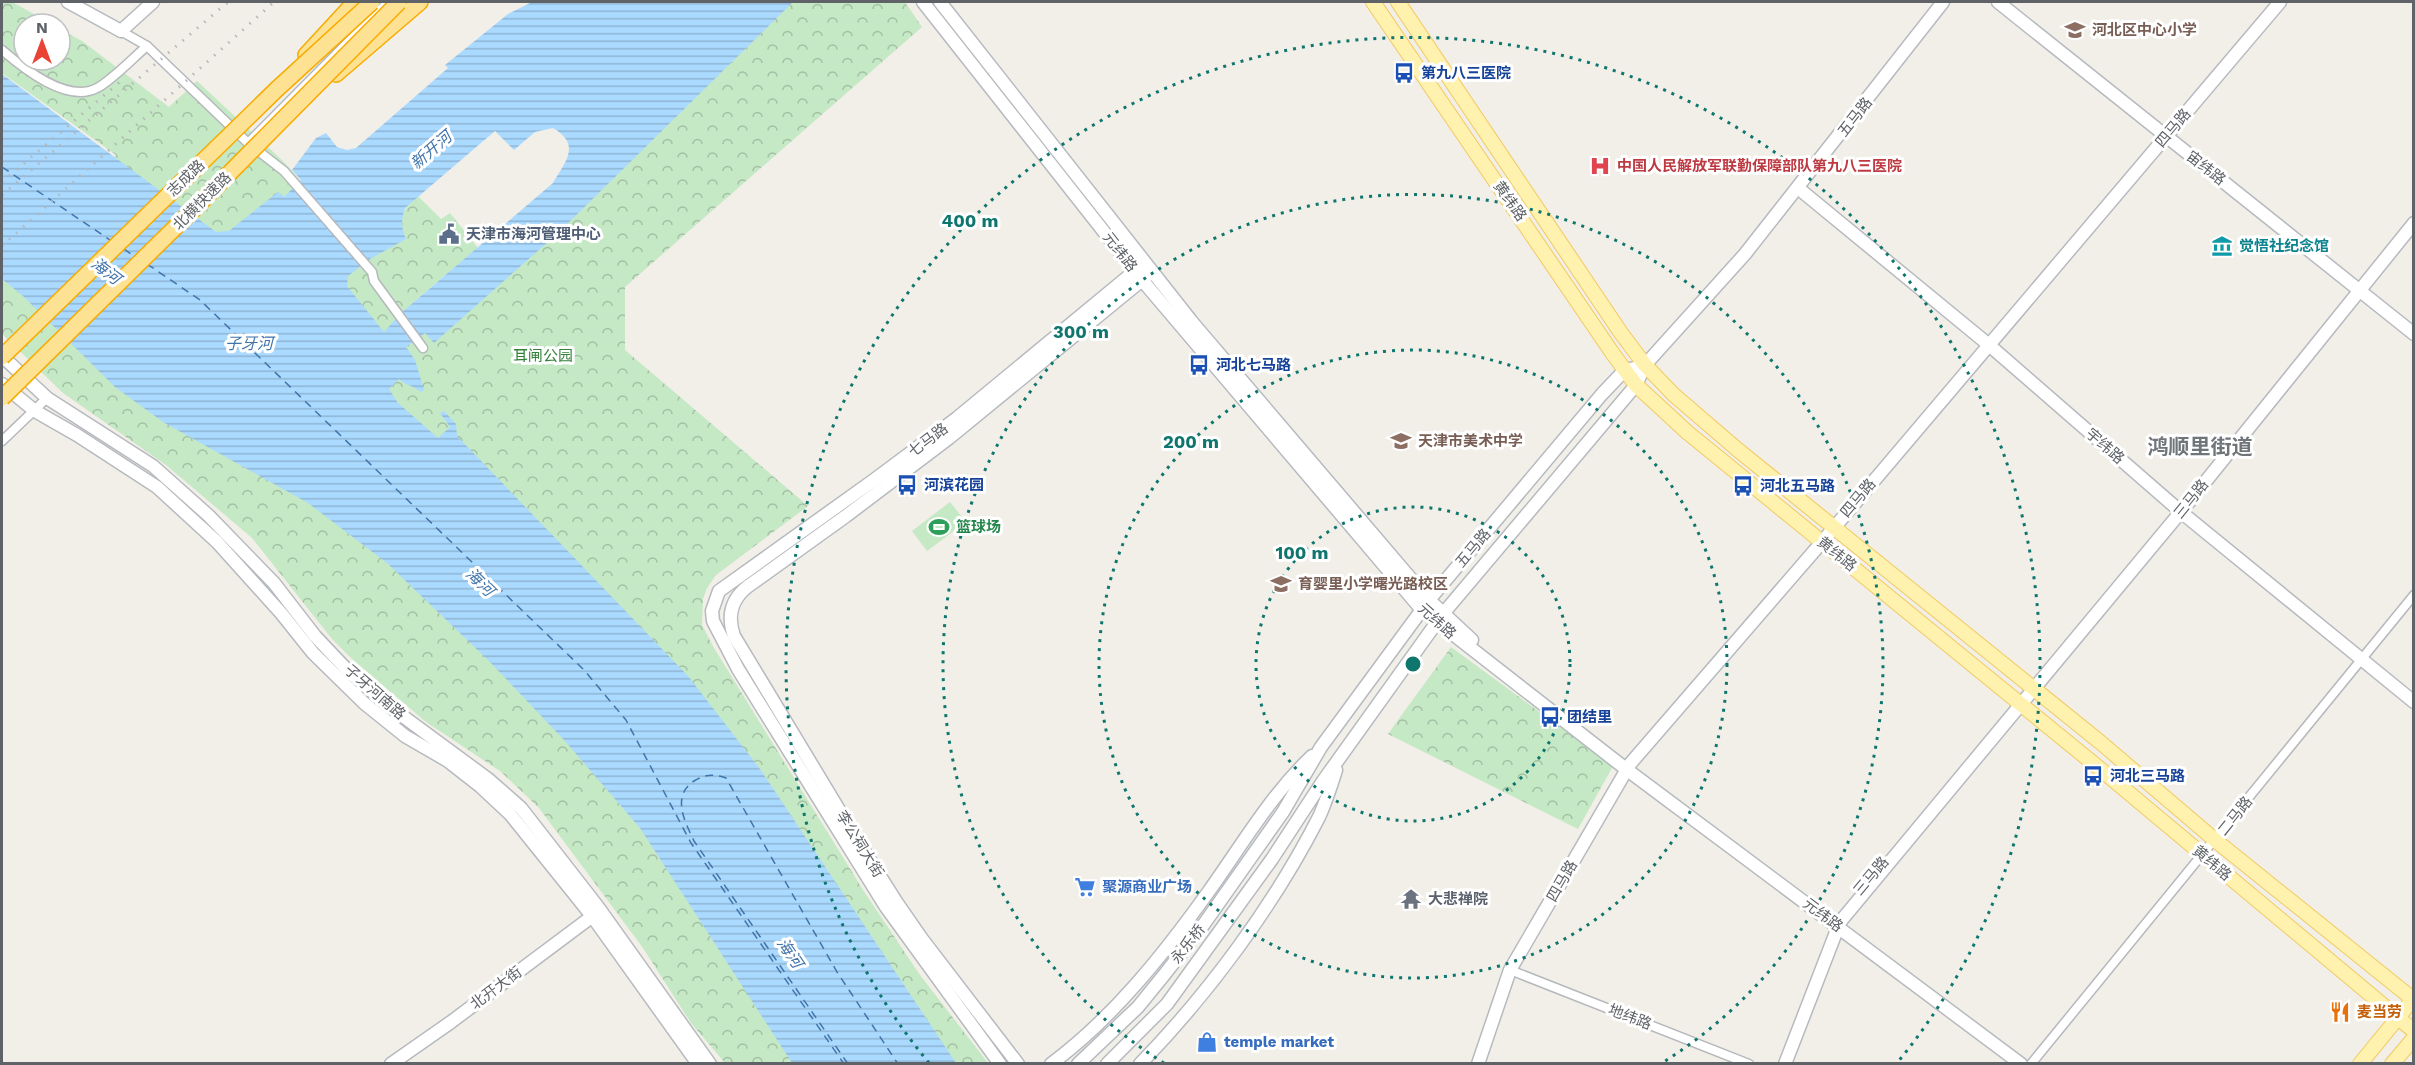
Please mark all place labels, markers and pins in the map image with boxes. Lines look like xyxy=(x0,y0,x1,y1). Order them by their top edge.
school or university icon: 河北区中心小学 xyxy=(2063,18,2087,42)
place label: 河北区中心小学 xyxy=(2092,21,2197,39)
bus stop icon: 第九八三医院 xyxy=(1392,61,1416,85)
place label: 第九八三医院 xyxy=(1421,64,1511,82)
hospital icon: 中国人民解放军联勤保障部队第九八三医院 xyxy=(1588,154,1612,178)
place label: 中国人民解放军联勤保障部队第九八三医院 xyxy=(1617,157,1902,175)
public building icon: 天津市海河管理中心 xyxy=(437,222,461,246)
place label: 天津市海河管理中心 xyxy=(466,225,601,243)
museum icon: 觉悟社纪念馆 xyxy=(2210,234,2234,258)
place label: 觉悟社纪念馆 xyxy=(2239,237,2329,255)
bus stop icon: 河北七马路 xyxy=(1187,353,1211,377)
place label: 河北七马路 xyxy=(1216,356,1291,374)
school or university icon: 天津市美术中学 xyxy=(1389,429,1413,453)
place label: 天津市美术中学 xyxy=(1418,432,1523,450)
bus stop icon: 河滨花园 xyxy=(895,473,919,497)
bus stop icon: 河北五马路 xyxy=(1731,474,1755,498)
place label: 河滨花园 xyxy=(924,476,984,494)
place label: 河北五马路 xyxy=(1760,477,1835,495)
sports icon: 篮球场 xyxy=(927,515,951,539)
place label: 篮球场 xyxy=(956,518,1001,536)
school or university icon: 育婴里小学曙光路校区 xyxy=(1269,572,1293,596)
place label: 育婴里小学曙光路校区 xyxy=(1298,575,1448,593)
centre of rings xyxy=(1403,654,1423,674)
bus stop icon: 团结里 xyxy=(1538,705,1562,729)
place label: 团结里 xyxy=(1567,708,1612,726)
bus stop icon: 河北三马路 xyxy=(2081,764,2105,788)
place label: 河北三马路 xyxy=(2110,767,2185,785)
supermarket icon: 聚源商业广场 xyxy=(1073,875,1097,899)
place label: 聚源商业广场 xyxy=(1102,878,1192,896)
temple icon: 大悲禅院 xyxy=(1399,887,1423,911)
place label: 大悲禅院 xyxy=(1428,890,1488,908)
restaurant icon: 麦当劳 xyxy=(2328,1000,2352,1024)
place label: 麦当劳 xyxy=(2357,1003,2402,1021)
shop icon: temple market xyxy=(1195,1030,1219,1054)
place label: temple market xyxy=(1224,1033,1334,1051)

